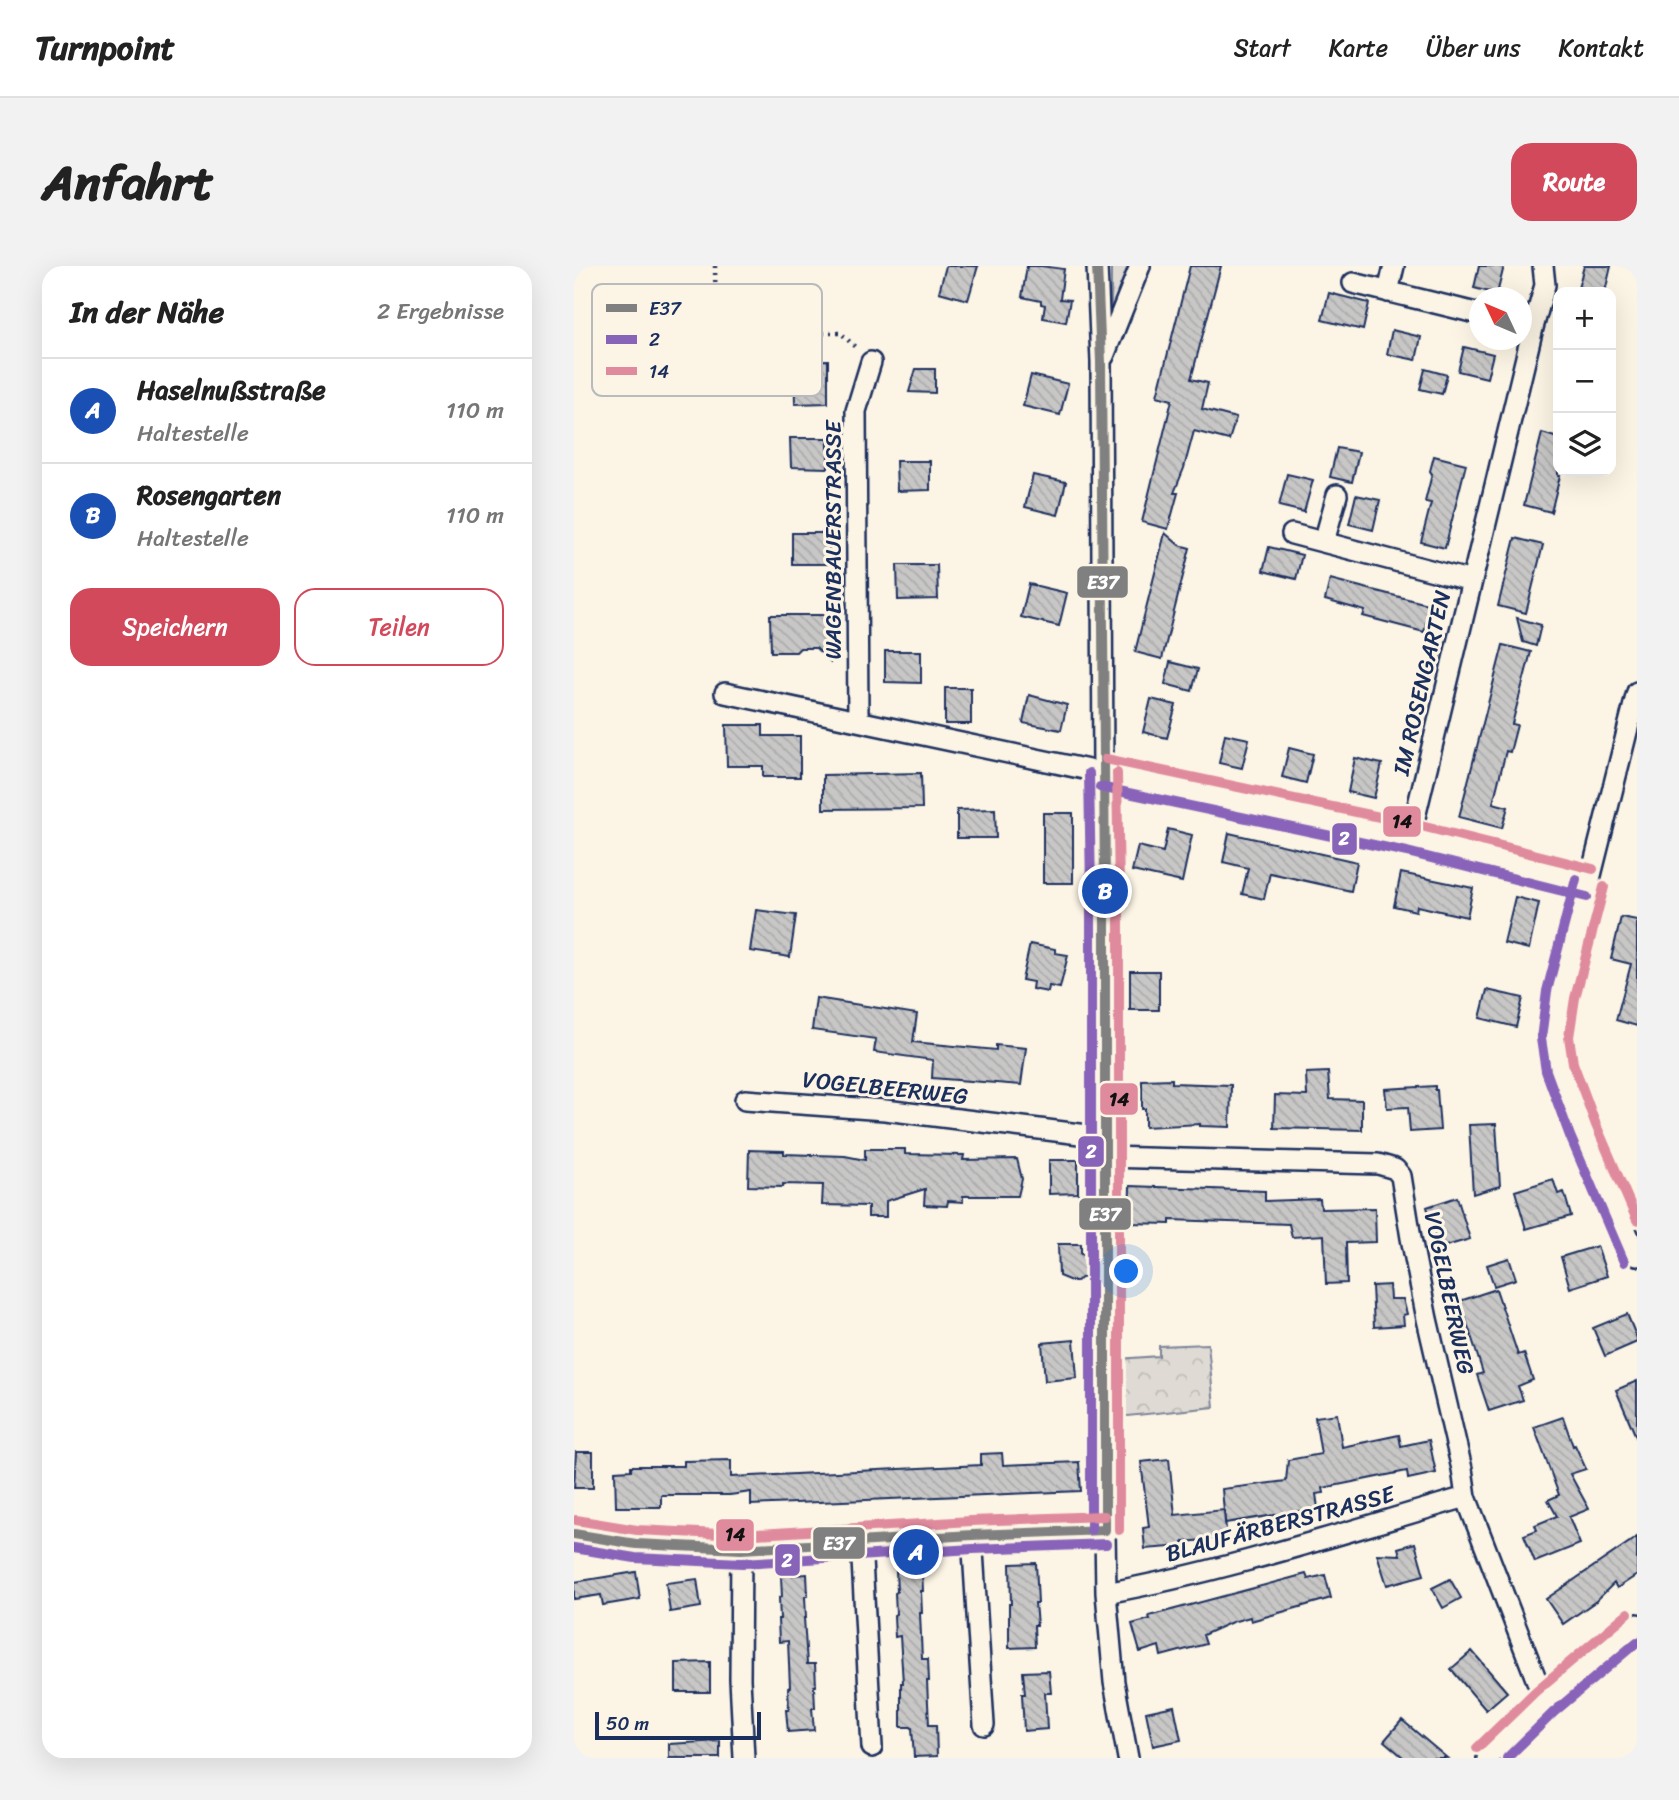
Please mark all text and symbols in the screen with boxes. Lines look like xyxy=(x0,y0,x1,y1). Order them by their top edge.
text: Turnpoint xyxy=(35,19,175,77)
text: Start xyxy=(1234,27,1291,69)
text: Karte xyxy=(1329,27,1388,69)
text: Über uns xyxy=(1426,27,1521,69)
text: Kontakt xyxy=(1559,27,1644,69)
text: Anfahrt xyxy=(42,139,214,226)
button: Route xyxy=(1511,143,1637,221)
legend xyxy=(592,284,822,396)
text: In der Nähe xyxy=(70,285,224,339)
north arrow xyxy=(1469,287,1532,350)
map controls xyxy=(1553,287,1616,476)
button: + xyxy=(1553,287,1616,350)
text: 2 Ergebnisse xyxy=(377,291,504,332)
text: E37 xyxy=(649,292,682,325)
text: 2 xyxy=(649,323,660,356)
button: − xyxy=(1553,350,1616,413)
text: 14 xyxy=(649,355,669,388)
text: Haselnußstraße xyxy=(137,367,326,413)
text: A xyxy=(85,390,101,431)
text: 110 m xyxy=(446,390,504,431)
text: Haltestelle xyxy=(137,413,249,454)
button: layers xyxy=(1553,413,1616,476)
street label: WAGENBAUERSTRASSE xyxy=(813,419,854,660)
text: Rosengarten xyxy=(137,472,281,518)
text: B xyxy=(86,495,100,536)
text: 110 m xyxy=(446,495,504,536)
text: Haltestelle xyxy=(137,518,249,559)
line badge: E37 xyxy=(1076,565,1129,599)
text: E37 xyxy=(1087,566,1121,599)
street label: IM ROSENGARTEN xyxy=(1381,587,1463,780)
button: Speichern xyxy=(70,588,280,666)
button: Teilen xyxy=(294,588,504,666)
line badge: 14 xyxy=(1382,805,1422,838)
text: 14 xyxy=(1392,805,1412,838)
line badge: 2 xyxy=(1331,822,1358,856)
text: 2 xyxy=(1338,822,1350,855)
pin: B xyxy=(1082,865,1128,917)
street label: VOGELBEERWEG xyxy=(800,1059,970,1117)
line badge: 14 xyxy=(1099,1082,1139,1116)
text: 14 xyxy=(1109,1083,1129,1116)
line badge: 2 xyxy=(1077,1135,1105,1168)
text: 2 xyxy=(1085,1135,1097,1168)
line badge: E37 xyxy=(1078,1197,1132,1231)
text: E37 xyxy=(1089,1198,1123,1231)
street label: VOGELBEERWEG xyxy=(1412,1208,1486,1379)
your location xyxy=(1109,1254,1143,1288)
street label: BLAUFÄRBERSTRASSE xyxy=(1161,1473,1400,1574)
line badge: 14 xyxy=(715,1518,755,1552)
text: 14 xyxy=(725,1518,745,1551)
line badge: E37 xyxy=(812,1526,866,1560)
pin: A xyxy=(893,1526,939,1578)
text: E37 xyxy=(823,1527,857,1560)
line badge: 2 xyxy=(774,1543,801,1577)
text: 2 xyxy=(781,1544,793,1577)
text: 50 m xyxy=(606,1707,649,1740)
scale bar xyxy=(595,1709,761,1741)

